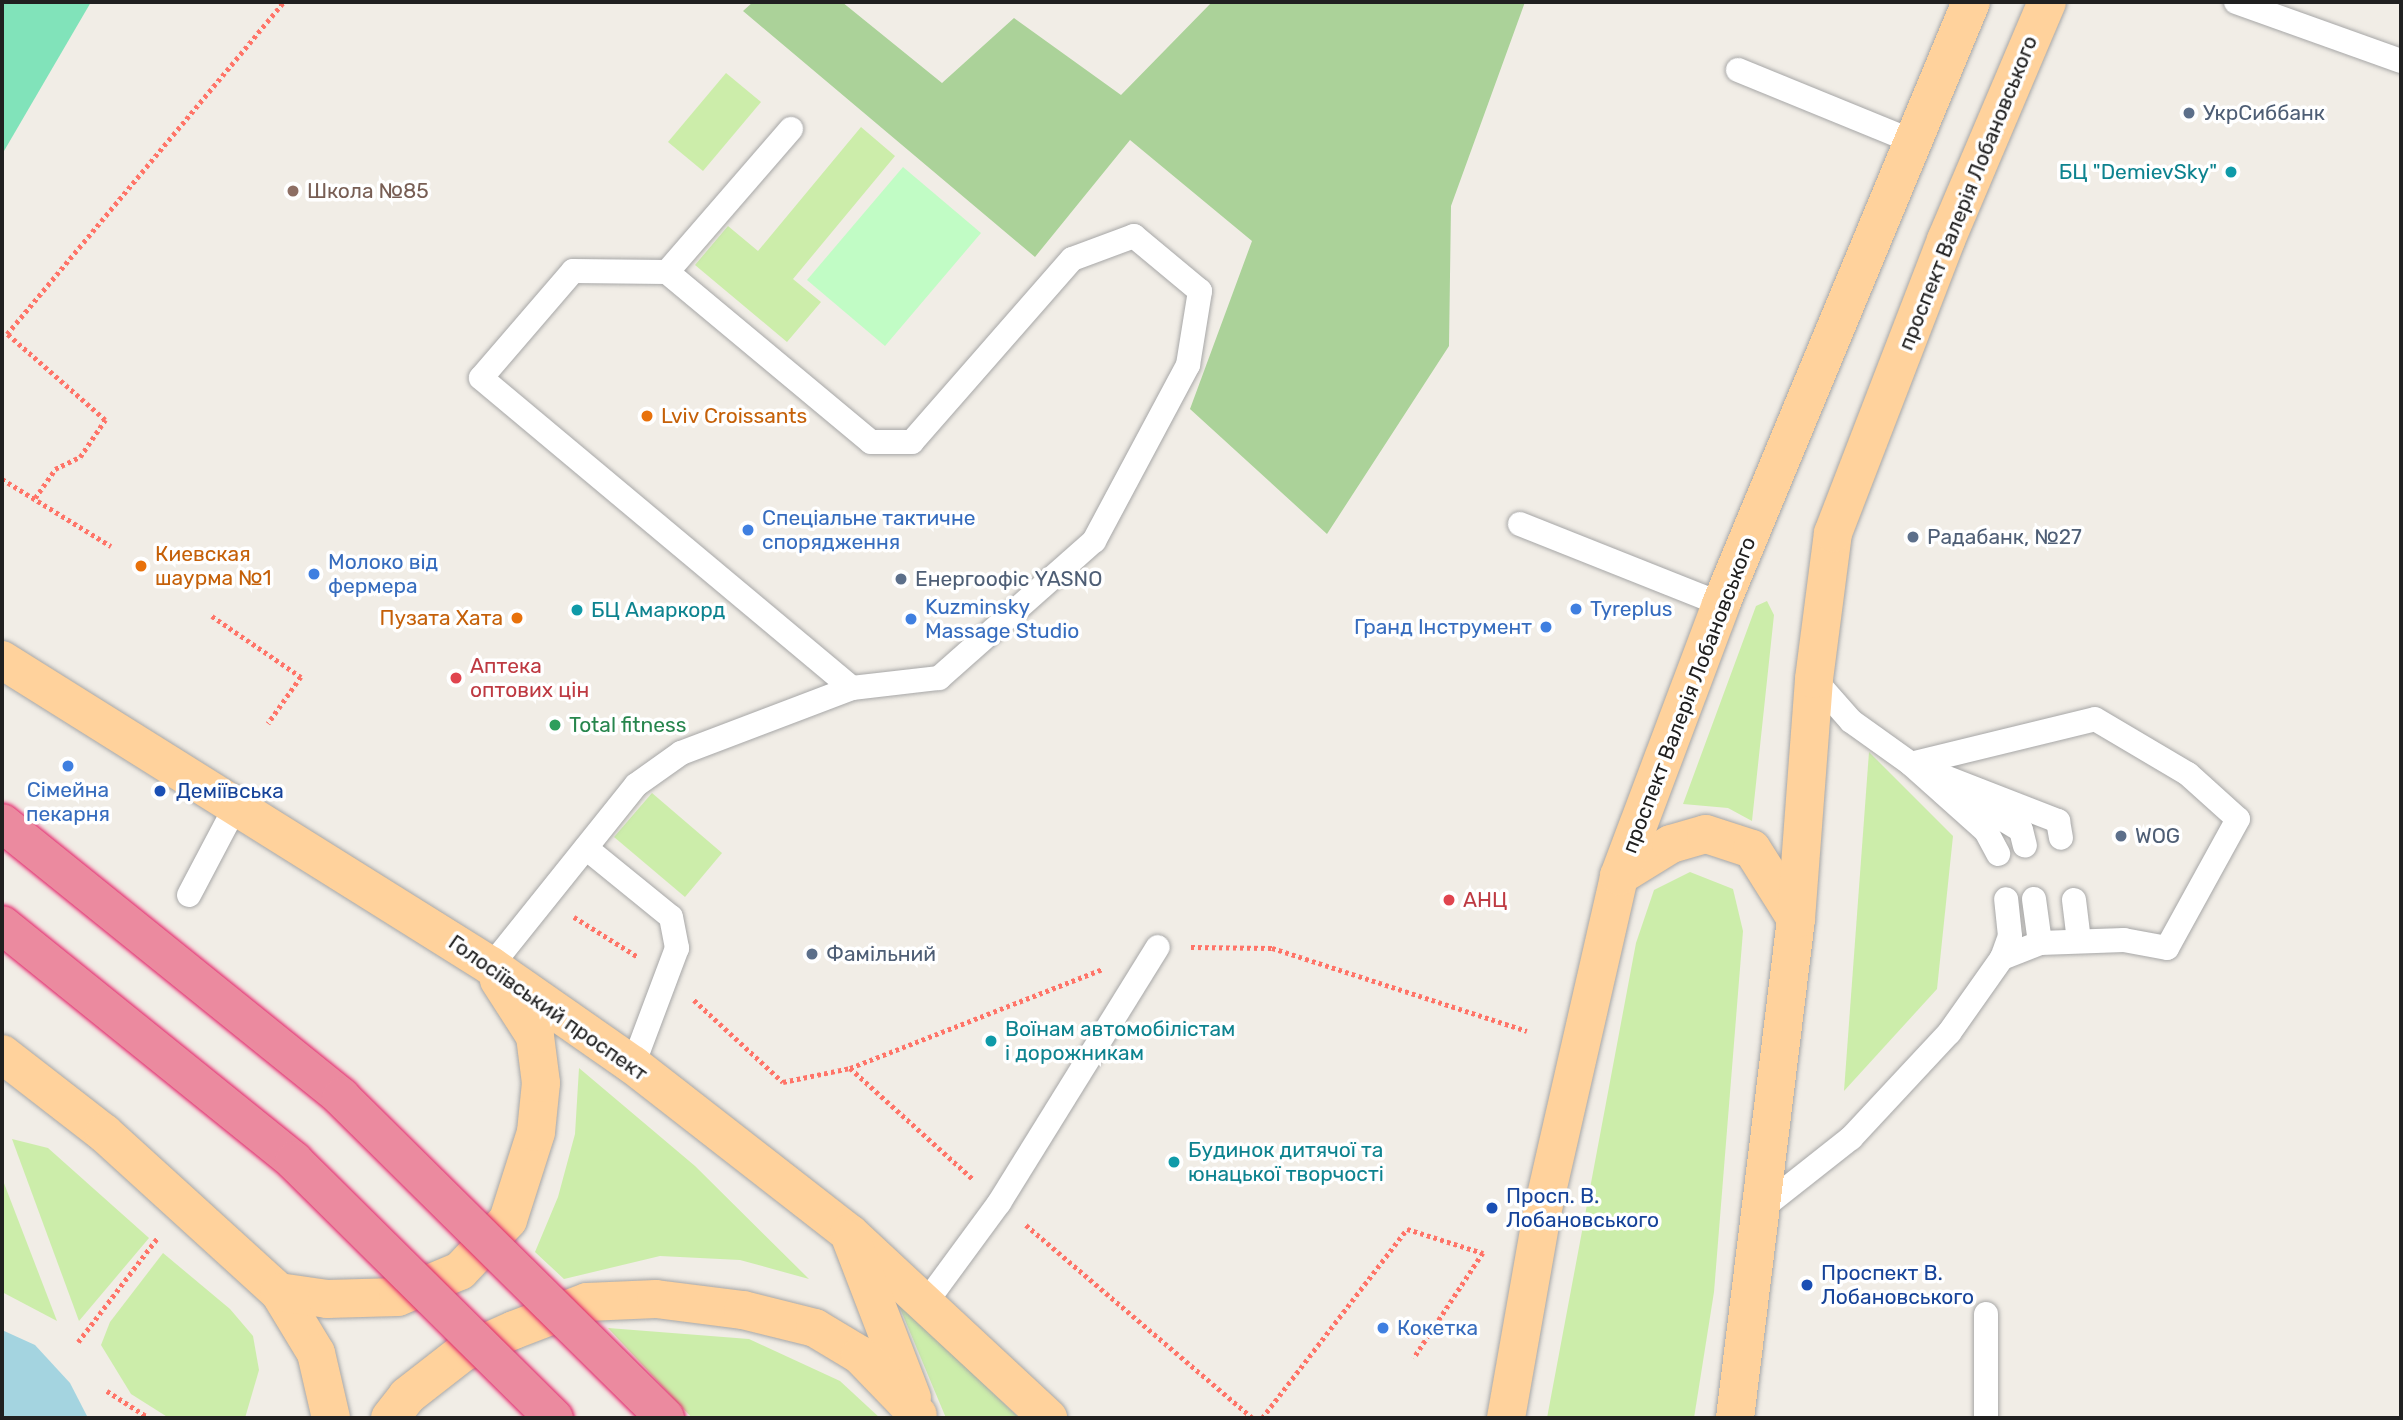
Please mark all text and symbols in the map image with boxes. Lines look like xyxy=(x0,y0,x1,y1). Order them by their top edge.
street label: проспект Валерія Лобановського xyxy=(1893,32,2043,354)
place label: УкрСиббанк xyxy=(2203,100,2325,126)
marker: УкрСиббанк xyxy=(2181,105,2197,121)
place label: БЦ "DemievSky" xyxy=(2059,159,2217,185)
marker: БЦ "DemievSky" xyxy=(2223,164,2239,180)
place label: Школа №85 xyxy=(307,178,429,204)
marker: Школа №85 xyxy=(285,183,301,199)
place label: Lviv Croissants xyxy=(661,403,808,429)
marker: Lviv Croissants xyxy=(639,408,655,424)
place label: Спеціальне тактичне спорядження xyxy=(762,505,975,555)
marker: Спеціальне тактичне спорядження xyxy=(740,522,756,538)
place label: Радабанк, №27 xyxy=(1927,524,2082,550)
marker: Радабанк, №27 xyxy=(1905,529,1921,545)
street label: проспект Валерія Лобановського xyxy=(1617,533,1761,857)
place label: Киевская шаурма №1 xyxy=(155,541,271,591)
place label: Молоко від фермера xyxy=(328,549,438,599)
marker: Киевская шаурма №1 xyxy=(133,558,149,574)
marker: Молоко від фермера xyxy=(306,566,322,582)
place label: Енергоофіс YASNO xyxy=(915,566,1102,592)
marker: Енергоофіс YASNO xyxy=(893,571,909,587)
place label: Kuzminsky Massage Studio xyxy=(925,594,1079,644)
place label: Tyreplus xyxy=(1590,596,1673,622)
place label: БЦ Амаркорд xyxy=(591,597,725,623)
marker: Tyreplus xyxy=(1568,601,1584,617)
marker: БЦ Амаркорд xyxy=(569,602,585,618)
place label: Пузата Хата xyxy=(379,605,503,631)
marker: Пузата Хата xyxy=(509,610,525,626)
marker: Kuzminsky Massage Studio xyxy=(903,611,919,627)
place label: Гранд Інструмент xyxy=(1354,614,1532,640)
marker: Гранд Інструмент xyxy=(1538,619,1554,635)
place label: Аптека оптових цін xyxy=(470,653,589,703)
marker: Аптека оптових цін xyxy=(448,670,464,686)
place label: Total fitness xyxy=(569,712,687,738)
marker: Total fitness xyxy=(547,717,563,733)
marker: Сімейна пекарня xyxy=(60,758,76,774)
place label: Сімейна пекарня xyxy=(26,777,110,827)
place label: Деміївська xyxy=(176,778,284,804)
marker: Деміївська xyxy=(150,781,170,801)
place label: WOG xyxy=(2135,823,2180,849)
marker: WOG xyxy=(2113,828,2129,844)
place label: АНЦ xyxy=(1463,887,1507,913)
marker: АНЦ xyxy=(1441,892,1457,908)
street label: Голосіївський проспект xyxy=(444,930,652,1086)
place label: Фамільний xyxy=(826,941,936,967)
marker: Фамільний xyxy=(804,946,820,962)
place label: Воїнам автомобілістам і дорожникам xyxy=(1005,1016,1235,1066)
marker: Воїнам автомобілістам і дорожникам xyxy=(983,1033,999,1049)
place label: Будинок дитячої та юнацької творчості xyxy=(1188,1137,1384,1187)
marker: Будинок дитячої та юнацької творчості xyxy=(1166,1154,1182,1170)
place label: Просп. В. Лобановського xyxy=(1506,1183,1659,1233)
marker: Просп. В. Лобановського xyxy=(1484,1200,1500,1216)
place label: Проспект В. Лобановського xyxy=(1821,1260,1974,1310)
marker: Проспект В. Лобановського xyxy=(1799,1277,1815,1293)
place label: Кокетка xyxy=(1397,1315,1478,1341)
marker: Кокетка xyxy=(1375,1320,1391,1336)

